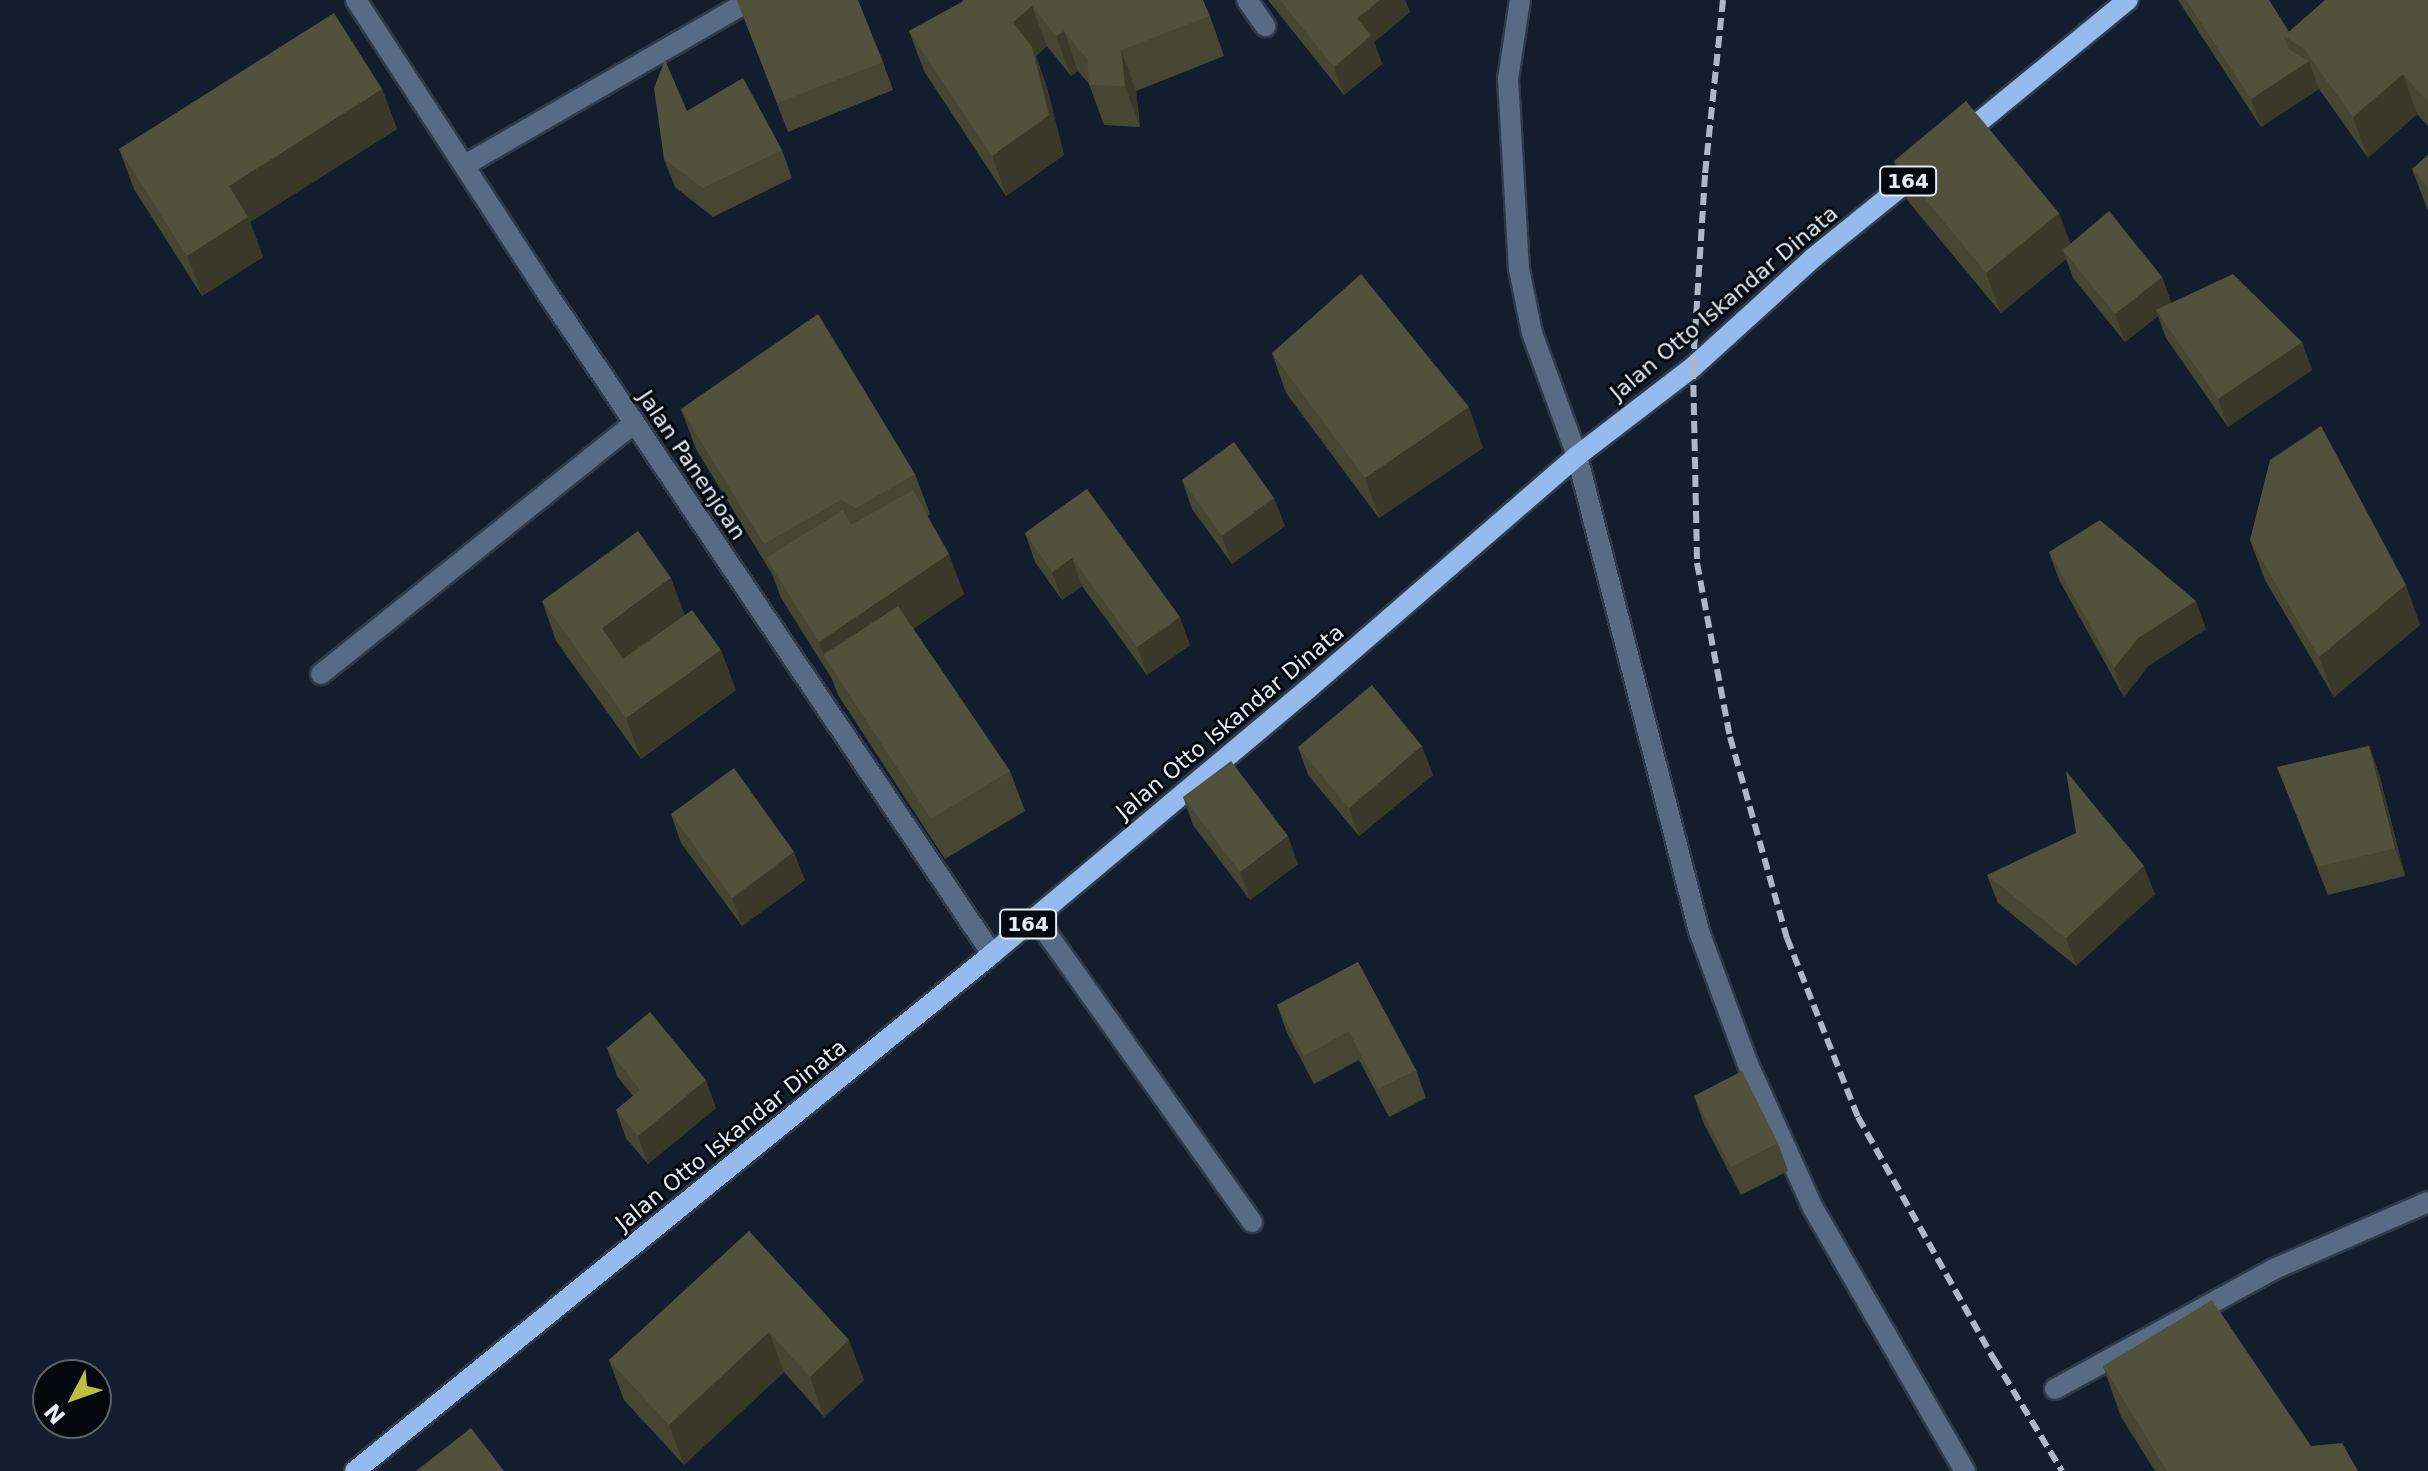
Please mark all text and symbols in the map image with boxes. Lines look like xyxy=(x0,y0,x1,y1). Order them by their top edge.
road number: 164 xyxy=(1878,165,1938,197)
street label: Jalan Otto Iskandar Dinata xyxy=(1605,200,1843,406)
street label: Jalan Panenjoan xyxy=(632,385,752,545)
street label: Jalan Otto Iskandar Dinata xyxy=(1111,619,1349,825)
road number: 164 xyxy=(998,908,1058,940)
street label: Jalan Otto Iskandar Dinata xyxy=(610,1034,852,1236)
north arrow xyxy=(32,1359,112,1439)
text: N xyxy=(40,1399,71,1429)

